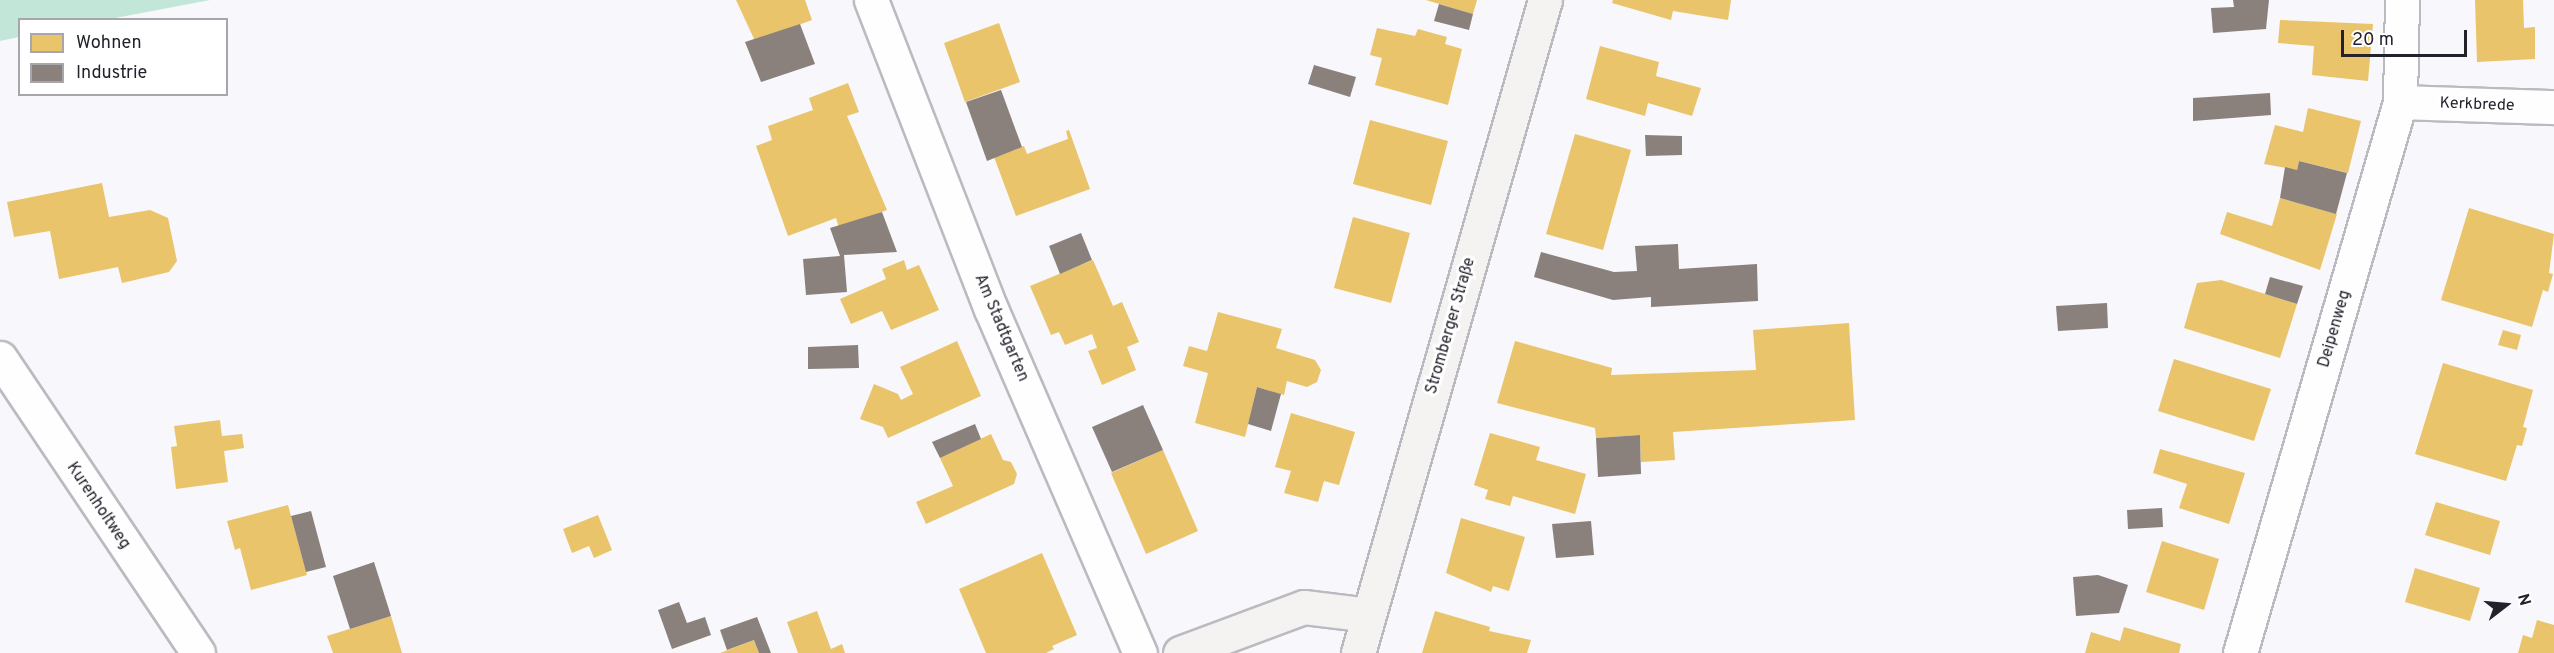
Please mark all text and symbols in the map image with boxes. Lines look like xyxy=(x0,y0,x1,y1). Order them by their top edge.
legend xyxy=(18,18,228,96)
scale bar xyxy=(2344,18,2470,56)
text: 20 m xyxy=(2352,29,2394,52)
text: Wohnen xyxy=(76,32,142,55)
text: Industrie xyxy=(76,62,147,85)
street label: Kerkbrede xyxy=(2439,94,2515,116)
street label: Stromberger Straße xyxy=(1422,256,1480,396)
street label: Am Stadtgarten xyxy=(970,271,1032,385)
street label: Deipenweg xyxy=(2315,288,2355,370)
street label: Kurenholtweg xyxy=(62,459,134,553)
north arrow xyxy=(2476,575,2536,635)
text: N xyxy=(2512,592,2535,608)

